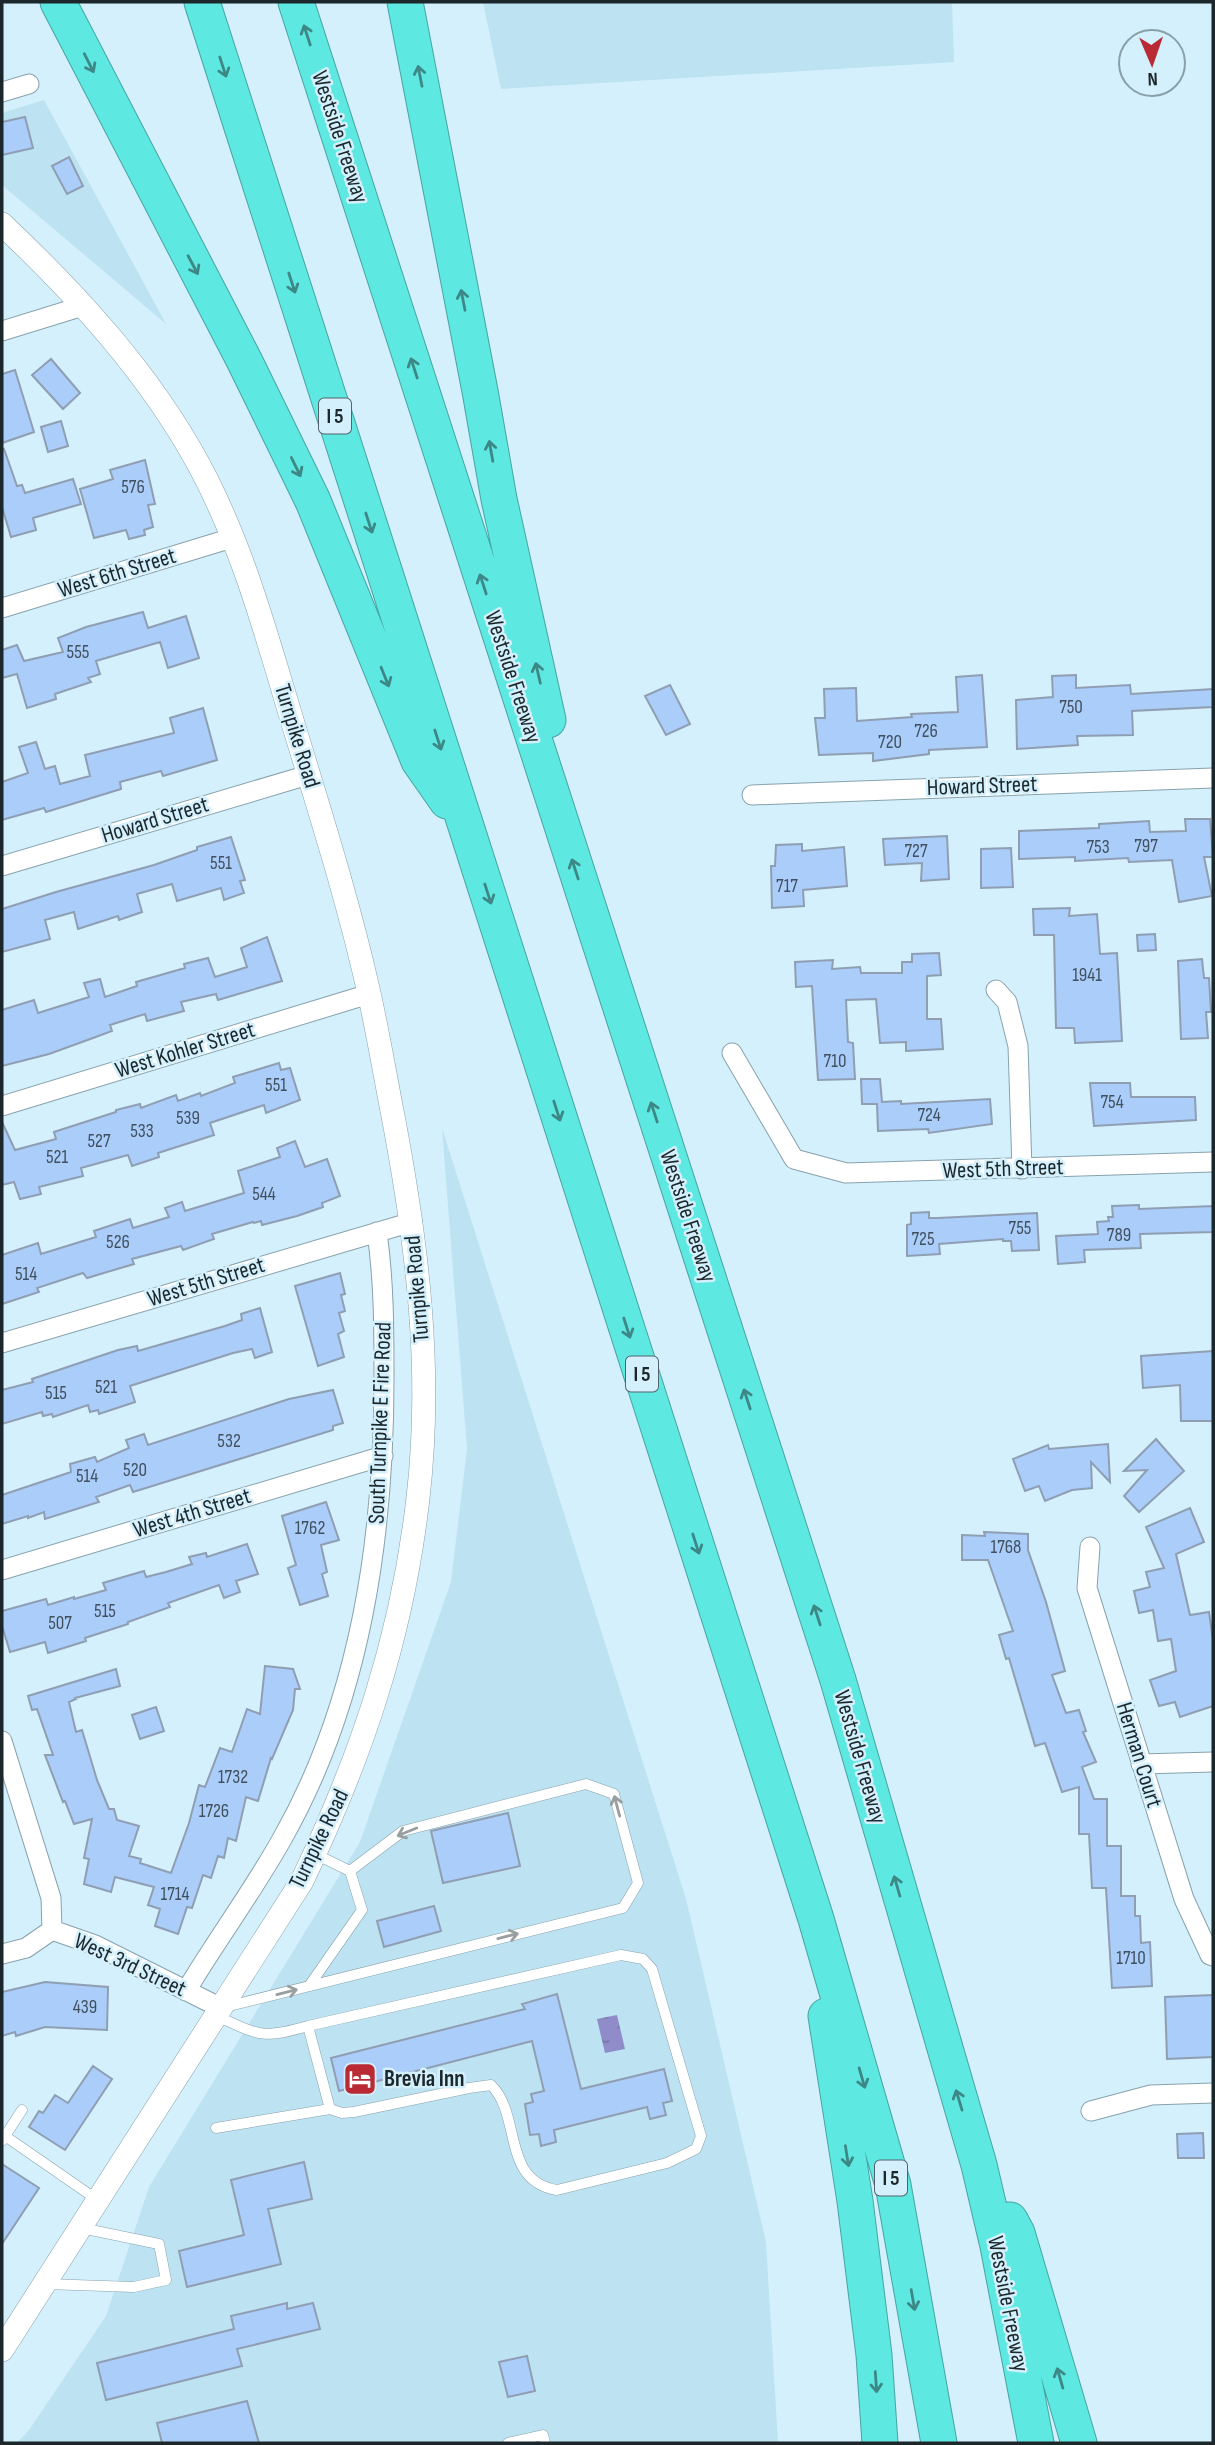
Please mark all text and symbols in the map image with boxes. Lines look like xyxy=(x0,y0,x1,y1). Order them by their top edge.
one-way arrow xyxy=(299,24,312,46)
north arrow xyxy=(1117,28,1187,98)
one-way arrow xyxy=(82,52,96,72)
one-way arrow xyxy=(218,55,230,77)
one-way arrow xyxy=(412,65,426,88)
street label: Westside Freeway xyxy=(305,67,375,207)
text: N xyxy=(1147,67,1158,90)
one-way arrow xyxy=(187,254,201,274)
one-way arrow xyxy=(287,272,300,294)
one-way arrow xyxy=(456,289,469,312)
one-way arrow xyxy=(407,357,419,379)
road number: I 5 xyxy=(319,398,351,434)
one-way arrow xyxy=(484,440,497,463)
one-way arrow xyxy=(290,456,304,477)
house number: 576 xyxy=(121,476,145,499)
one-way arrow xyxy=(364,512,376,534)
street label: West 6th Street xyxy=(55,542,179,604)
one-way arrow xyxy=(476,574,489,596)
street label: Westside Freeway xyxy=(478,607,548,747)
house number: 555 xyxy=(67,641,89,664)
one-way arrow xyxy=(531,662,544,685)
one-way arrow xyxy=(380,665,393,687)
street label: Turnpike Road xyxy=(268,681,326,791)
house number: 750 xyxy=(1059,696,1083,719)
house number: 726 xyxy=(914,720,938,743)
one-way arrow xyxy=(433,729,446,751)
house number: 720 xyxy=(878,731,902,754)
street label: Howard Street xyxy=(926,770,1038,802)
street label: Howard Street xyxy=(98,790,212,850)
house number: 797 xyxy=(1134,835,1158,858)
house number: 753 xyxy=(1086,836,1110,859)
house number: 727 xyxy=(904,840,928,863)
house number: 551 xyxy=(210,852,232,875)
one-way arrow xyxy=(568,858,580,880)
house number: 717 xyxy=(776,875,798,898)
one-way arrow xyxy=(483,883,495,905)
house number: 1941 xyxy=(1072,964,1102,987)
street label: West Kohler Street xyxy=(112,1015,258,1085)
house number: 710 xyxy=(824,1050,846,1073)
house number: 551 xyxy=(265,1074,287,1097)
house number: 754 xyxy=(1100,1091,1124,1114)
one-way arrow xyxy=(552,1100,565,1122)
one-way arrow xyxy=(647,1102,660,1124)
house number: 724 xyxy=(917,1104,941,1127)
house number: 539 xyxy=(176,1107,200,1130)
house number: 533 xyxy=(130,1120,154,1143)
house number: 527 xyxy=(87,1130,111,1153)
house number: 521 xyxy=(46,1146,68,1169)
street label: Westside Freeway xyxy=(653,1146,723,1286)
street label: West 5th Street xyxy=(942,1153,1064,1185)
house number: 544 xyxy=(252,1183,276,1206)
house number: 755 xyxy=(1009,1217,1031,1240)
house number: 789 xyxy=(1107,1224,1131,1247)
house number: 725 xyxy=(911,1228,935,1251)
house number: 526 xyxy=(106,1231,130,1254)
street label: Turnpike Road xyxy=(398,1234,436,1344)
street label: West 5th Street xyxy=(144,1251,268,1313)
house number: 514 xyxy=(15,1263,37,1286)
one-way arrow xyxy=(622,1316,634,1338)
street label: South Turnpike E Fire Road xyxy=(362,1321,398,1525)
road number: I 5 xyxy=(626,1356,658,1392)
house number: 521 xyxy=(95,1376,117,1399)
house number: 515 xyxy=(45,1382,67,1405)
one-way arrow xyxy=(740,1388,752,1410)
house number: 532 xyxy=(217,1430,241,1453)
house number: 520 xyxy=(123,1459,147,1482)
house number: 514 xyxy=(76,1465,98,1488)
street label: West 4th Street xyxy=(130,1482,254,1544)
house number: 1762 xyxy=(295,1517,325,1540)
one-way arrow xyxy=(691,1533,704,1555)
house number: 1768 xyxy=(991,1536,1021,1559)
house number: 515 xyxy=(94,1600,116,1623)
one-way arrow xyxy=(810,1604,823,1626)
house number: 507 xyxy=(48,1612,72,1635)
street label: Westside Freeway xyxy=(828,1687,892,1827)
street label: Herman Court xyxy=(1110,1699,1168,1811)
house number: 1732 xyxy=(218,1766,248,1789)
street label: Turnpike Road xyxy=(283,1785,355,1893)
one-way arrow xyxy=(610,1795,623,1817)
house number: 1726 xyxy=(199,1800,229,1823)
one-way arrow xyxy=(397,1826,418,1839)
one-way arrow xyxy=(889,1875,902,1897)
house number: 1714 xyxy=(161,1883,189,1906)
street label: West 3rd Street xyxy=(70,1927,190,2003)
one-way arrow xyxy=(496,1929,519,1943)
house number: 1710 xyxy=(1116,1947,1146,1970)
one-way arrow xyxy=(275,1985,298,1998)
house number: 439 xyxy=(73,1996,97,2019)
hotel icon: Brevia Inn xyxy=(341,2060,379,2098)
place label: Brevia Inn xyxy=(384,2065,464,2093)
one-way arrow xyxy=(856,2067,869,2089)
one-way arrow xyxy=(952,2089,965,2111)
one-way arrow xyxy=(841,2144,854,2167)
road number: I 5 xyxy=(875,2160,907,2196)
street label: Westside Freeway xyxy=(981,2234,1035,2374)
one-way arrow xyxy=(907,2288,921,2311)
one-way arrow xyxy=(1052,2367,1065,2389)
one-way arrow xyxy=(870,2370,883,2393)

